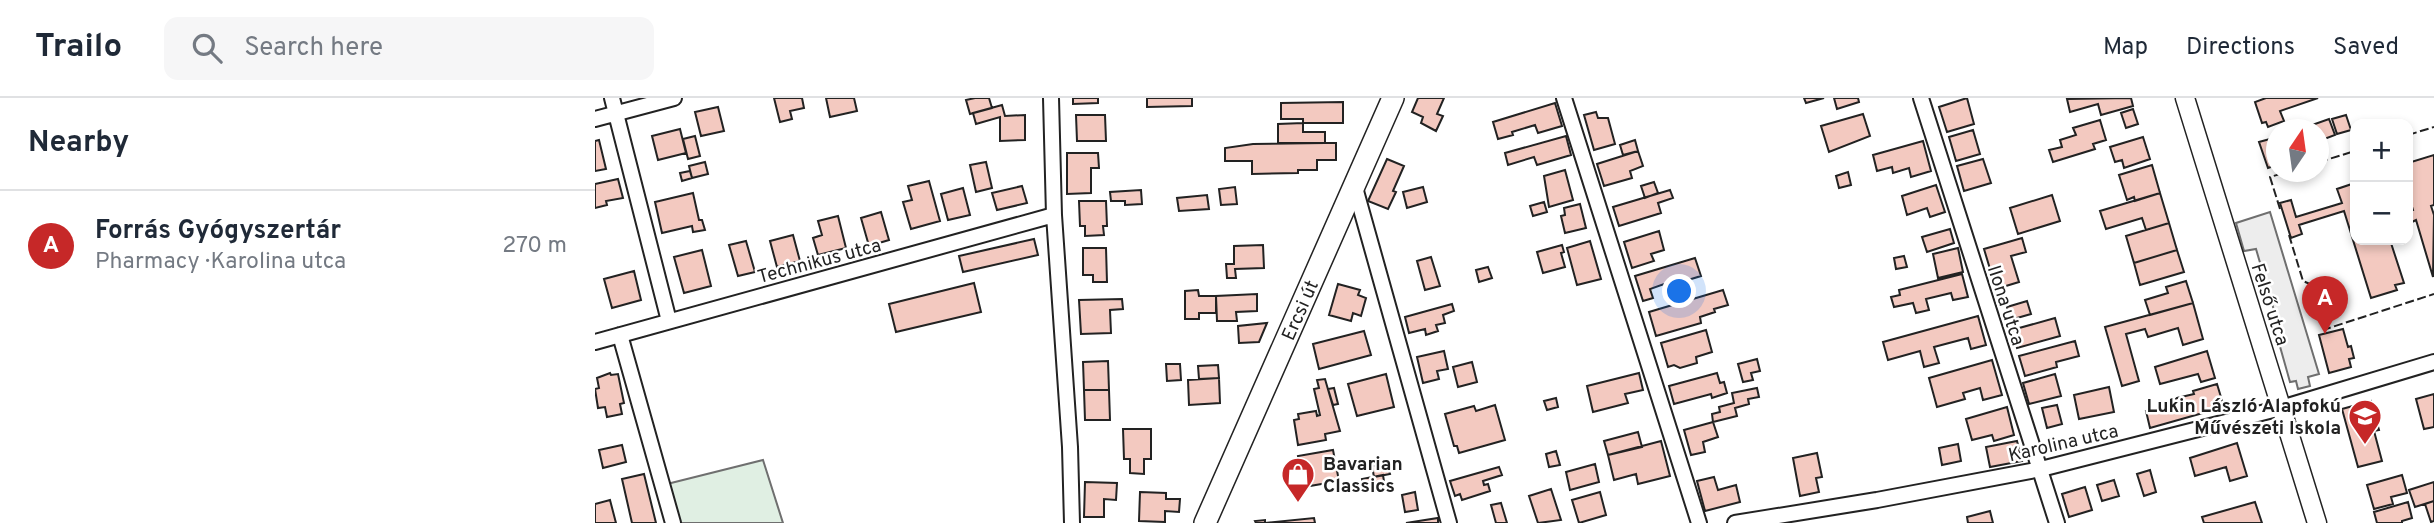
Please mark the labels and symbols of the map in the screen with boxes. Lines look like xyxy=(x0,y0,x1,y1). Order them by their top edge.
north arrow xyxy=(2266,119,2329,182)
street label: Technikus utca xyxy=(755,234,884,290)
street label: Felső utca xyxy=(2245,260,2294,349)
street label: Ilona utca xyxy=(1981,262,2029,349)
your location xyxy=(1662,274,1696,308)
pin: A xyxy=(2302,276,2348,334)
street label: Ercsi út xyxy=(1277,277,1325,345)
place label: Lukin László Alapfokú Művészeti Iskola xyxy=(2146,395,2341,441)
school or university icon: Lukin László Alapfokú Művészeti Iskola xyxy=(2346,397,2384,446)
street label: Karolina utca xyxy=(2006,420,2121,468)
place label: Bavarian Classics xyxy=(1323,453,1403,499)
shop icon: Bavarian Classics xyxy=(1279,455,1317,504)

